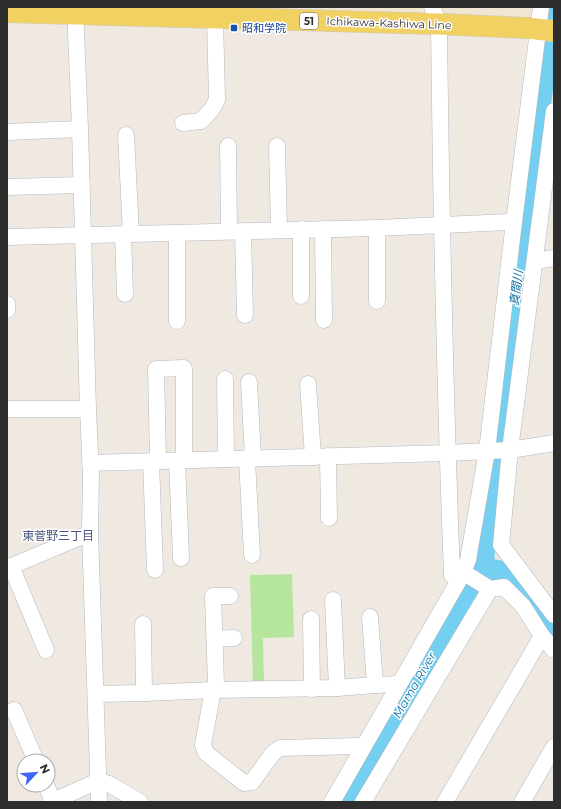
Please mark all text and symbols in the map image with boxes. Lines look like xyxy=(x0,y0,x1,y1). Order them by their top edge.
road number: 51 xyxy=(300,13,318,29)
street label: Ichikawa-Kashiwa Line xyxy=(326,14,452,32)
place label: 昭和学院 xyxy=(242,21,286,35)
marker: 昭和学院 xyxy=(229,23,239,33)
water label: 真間川 xyxy=(506,267,526,307)
district label: 東菅野三丁目 xyxy=(22,528,94,543)
water label: Mama River xyxy=(389,649,439,721)
north arrow xyxy=(16,753,56,793)
text: N xyxy=(37,762,53,776)

